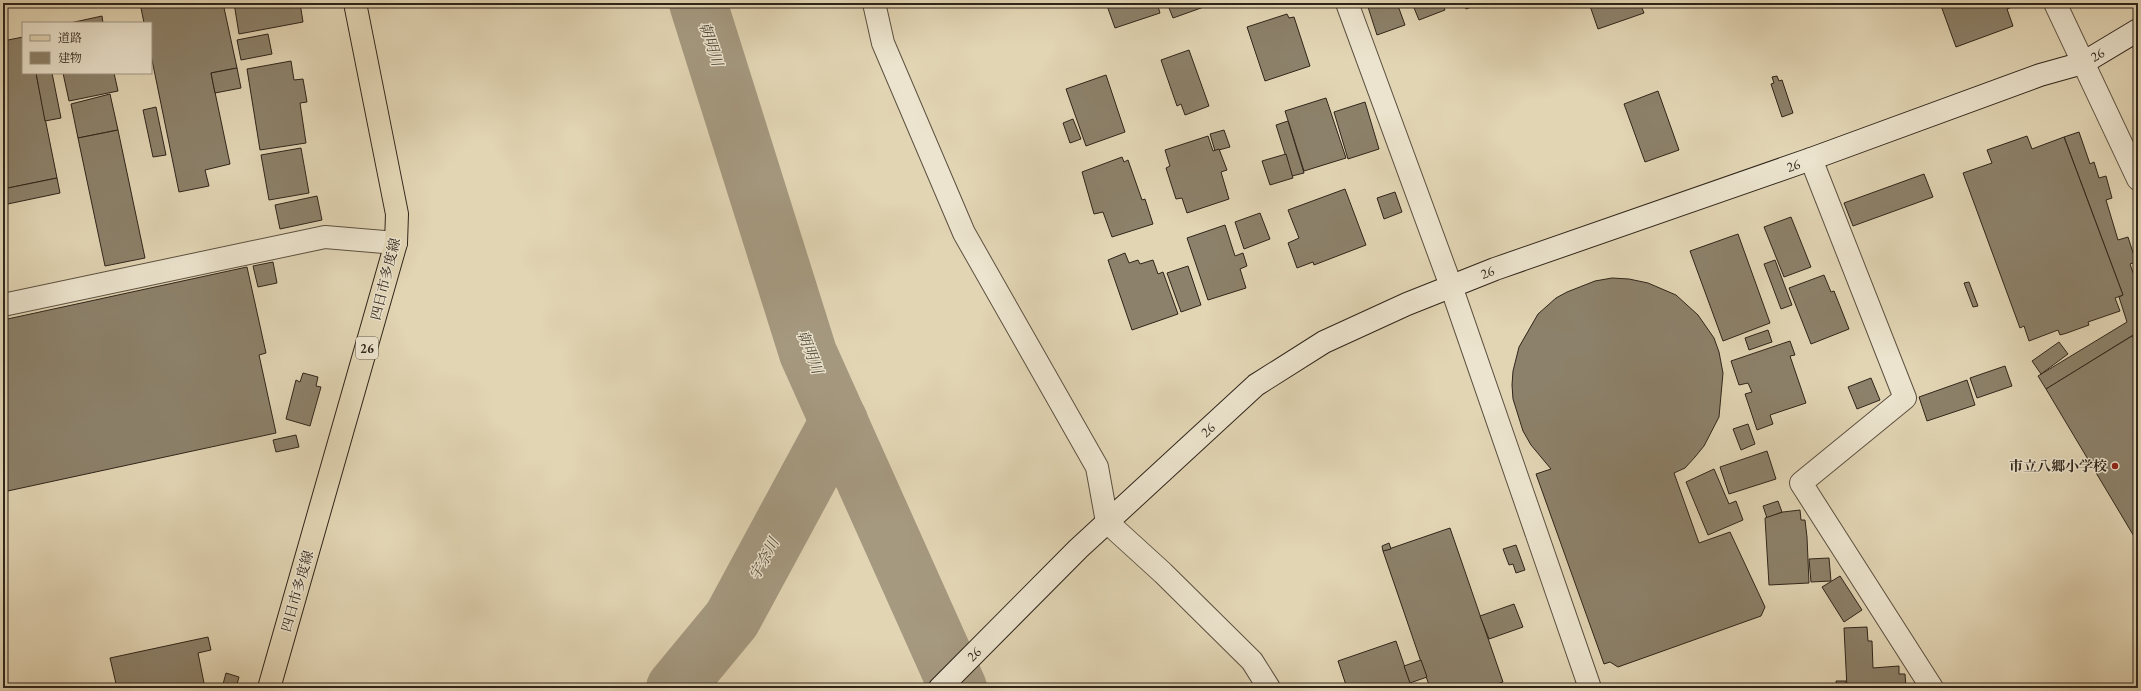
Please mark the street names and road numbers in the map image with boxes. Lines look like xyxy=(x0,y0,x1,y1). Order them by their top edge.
street label: 26 xyxy=(2087,43,2108,66)
street label: 26 xyxy=(1784,154,1803,176)
street label: 四日市多度線 xyxy=(366,236,404,322)
street label: 26 xyxy=(1478,261,1497,283)
road number: 26 xyxy=(356,337,378,359)
street label: 26 xyxy=(1196,418,1219,441)
street label: 四日市多度線 xyxy=(277,548,317,634)
street label: 26 xyxy=(963,643,985,665)

